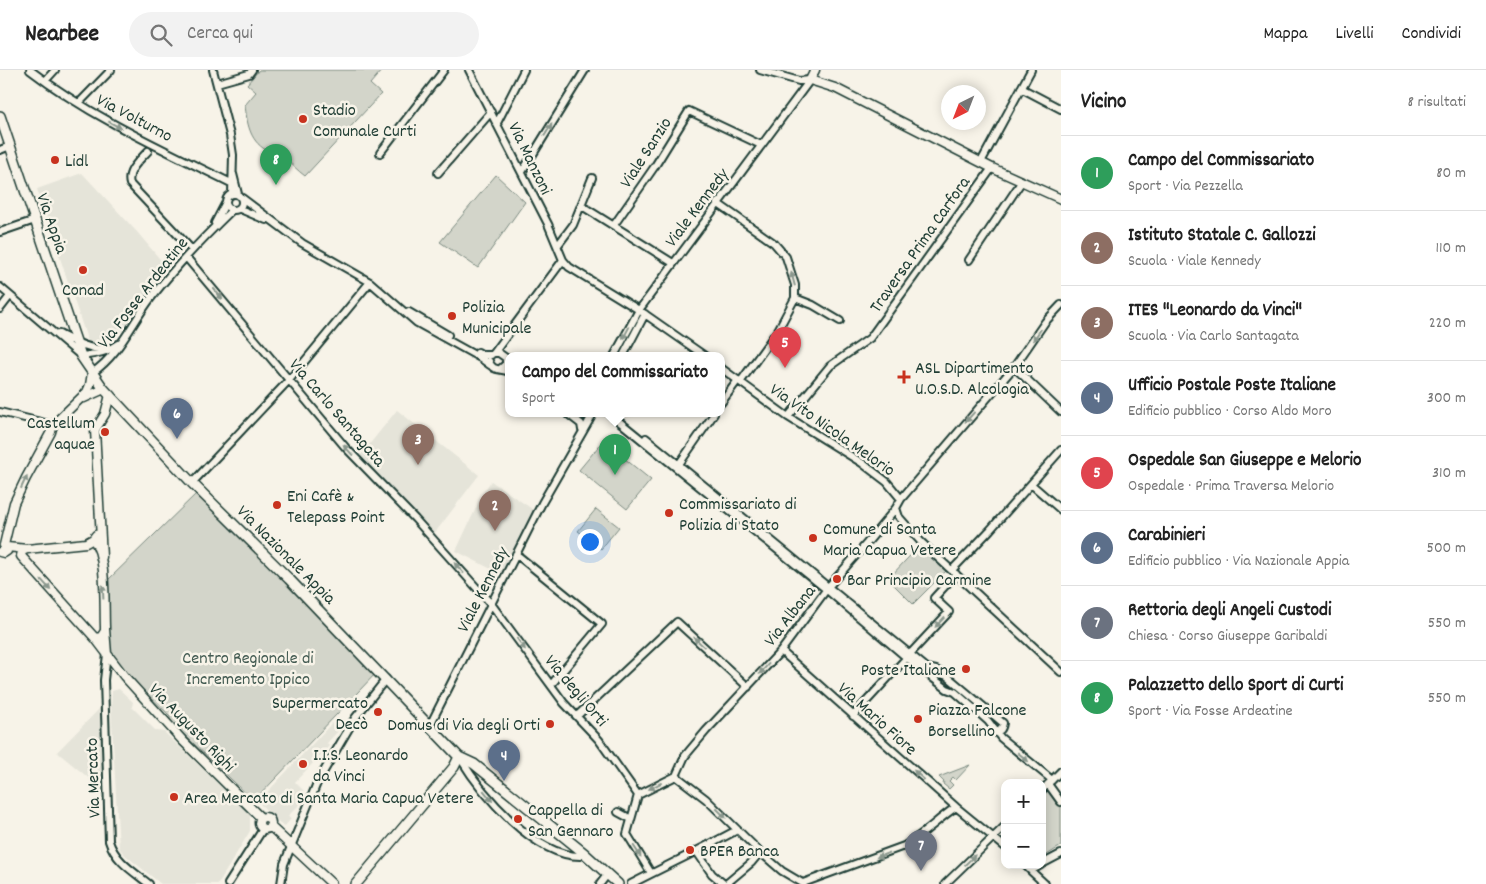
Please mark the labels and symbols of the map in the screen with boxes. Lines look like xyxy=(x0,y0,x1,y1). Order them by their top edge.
north arrow xyxy=(941,85,986,130)
street label: Via Volturno xyxy=(91,89,176,150)
place label: Stadio Comunale Curti xyxy=(313,99,416,145)
marker: Stadio Comunale Curti xyxy=(297,113,309,125)
street label: Viale Sanzio xyxy=(615,113,679,194)
street label: Via Manzoni xyxy=(500,118,557,200)
one-way arrow xyxy=(107,121,122,129)
one-way arrow xyxy=(543,124,552,137)
pin: 8 xyxy=(260,144,292,185)
place label: Lidl xyxy=(65,150,89,175)
marker: Lidl xyxy=(49,154,61,166)
street label: Viale Kennedy xyxy=(660,163,736,253)
street label: Traversa Prima Carfora xyxy=(865,172,978,319)
street label: Via Appia xyxy=(29,190,73,258)
street label: Via Fosse Ardeatine xyxy=(92,232,195,355)
marker: Conad xyxy=(77,264,89,276)
one-way arrow xyxy=(788,272,796,287)
place label: Conad xyxy=(62,279,104,304)
one-way arrow xyxy=(212,287,223,300)
place label: Polizia Municipale xyxy=(462,296,531,342)
marker: Polizia Municipale xyxy=(446,310,458,322)
one-way arrow xyxy=(622,326,630,340)
pin: 5 xyxy=(769,327,801,368)
one-way arrow xyxy=(1032,328,1041,342)
street label: Via Carlo Santagata xyxy=(282,354,391,474)
place label: ASL Dipartimento U.O.S.D. Alcologia xyxy=(915,357,1033,403)
marker: ASL Dipartimento U.O.S.D. Alcologia xyxy=(897,370,911,384)
street label: Via Vito Nicola Melorio xyxy=(764,378,899,484)
pin: 6 xyxy=(161,398,193,439)
one-way arrow xyxy=(965,410,976,423)
place label: Castellum aquae xyxy=(27,412,95,458)
pin: 3 xyxy=(402,424,434,465)
marker: Castellum aquae xyxy=(99,426,111,438)
pin: 1 xyxy=(599,434,631,475)
one-way arrow xyxy=(342,444,354,456)
one-way arrow xyxy=(20,475,28,489)
place label: Eni Cafè & Telepass Point xyxy=(287,485,385,531)
pin: 2 xyxy=(479,490,511,531)
place label: Commissariato di Polizia di Stato xyxy=(679,493,796,539)
marker: Eni Cafè & Telepass Point xyxy=(271,499,283,511)
street label: Via Nazionale Appia xyxy=(230,501,341,611)
marker: Commissariato di Polizia di Stato xyxy=(663,507,675,519)
place label: Comune di Santa Maria Capua Vetere xyxy=(823,518,956,564)
your location xyxy=(577,529,603,555)
marker: Comune di Santa Maria Capua Vetere xyxy=(807,532,819,544)
street label: Viale Kennedy xyxy=(452,542,517,637)
one-way arrow xyxy=(453,563,465,575)
place label: Bar Principio Carmine xyxy=(847,569,991,594)
marker: Bar Principio Carmine xyxy=(831,573,843,585)
one-way arrow xyxy=(40,578,52,590)
street label: Via Albana xyxy=(759,580,823,652)
one-way arrow xyxy=(99,584,107,600)
one-way arrow xyxy=(934,616,946,628)
one-way arrow xyxy=(693,636,705,648)
one-way arrow xyxy=(516,637,526,651)
park label: Centro Regionale di Incremento Ippico xyxy=(182,647,314,693)
street label: Via degli Orti xyxy=(537,650,613,733)
place label: Poste Italiane xyxy=(861,659,956,684)
one-way arrow xyxy=(758,663,770,675)
marker: Poste Italiane xyxy=(960,663,972,675)
street label: Via Mario Fiore xyxy=(831,677,922,763)
street label: Via Augusto Righi xyxy=(142,678,240,779)
place label: Supermercato Decò xyxy=(272,692,368,738)
place label: Piazza Falcone Borsellino xyxy=(928,699,1026,745)
marker: Supermercato Decò xyxy=(372,706,384,718)
marker: Piazza Falcone Borsellino xyxy=(912,713,924,725)
place label: Domus di Via degli Orti xyxy=(388,714,540,739)
marker: Domus di Via degli Orti xyxy=(544,718,556,730)
street label: Via Mercato xyxy=(81,738,108,818)
pin: 4 xyxy=(488,740,520,781)
place label: I.I.S. Leonardo da Vinci xyxy=(313,744,408,790)
one-way arrow xyxy=(1017,751,1030,762)
marker: I.I.S. Leonardo da Vinci xyxy=(297,758,309,770)
one-way arrow xyxy=(912,769,925,780)
one-way arrow xyxy=(647,782,662,790)
place label: Area Mercato di Santa Maria Capua Vetere xyxy=(184,787,474,812)
one-way arrow xyxy=(482,789,493,802)
marker: Area Mercato di Santa Maria Capua Vetere xyxy=(168,791,180,803)
place label: Cappella di San Gennaro xyxy=(528,799,614,845)
one-way arrow xyxy=(715,807,727,819)
marker: Cappella di San Gennaro xyxy=(512,813,524,825)
pin: 7 xyxy=(905,830,937,871)
place label: BPER Banca xyxy=(700,840,779,865)
one-way arrow xyxy=(633,844,642,857)
marker: BPER Banca xyxy=(684,844,696,856)
one-way arrow xyxy=(876,851,890,859)
one-way arrow xyxy=(963,854,975,866)

